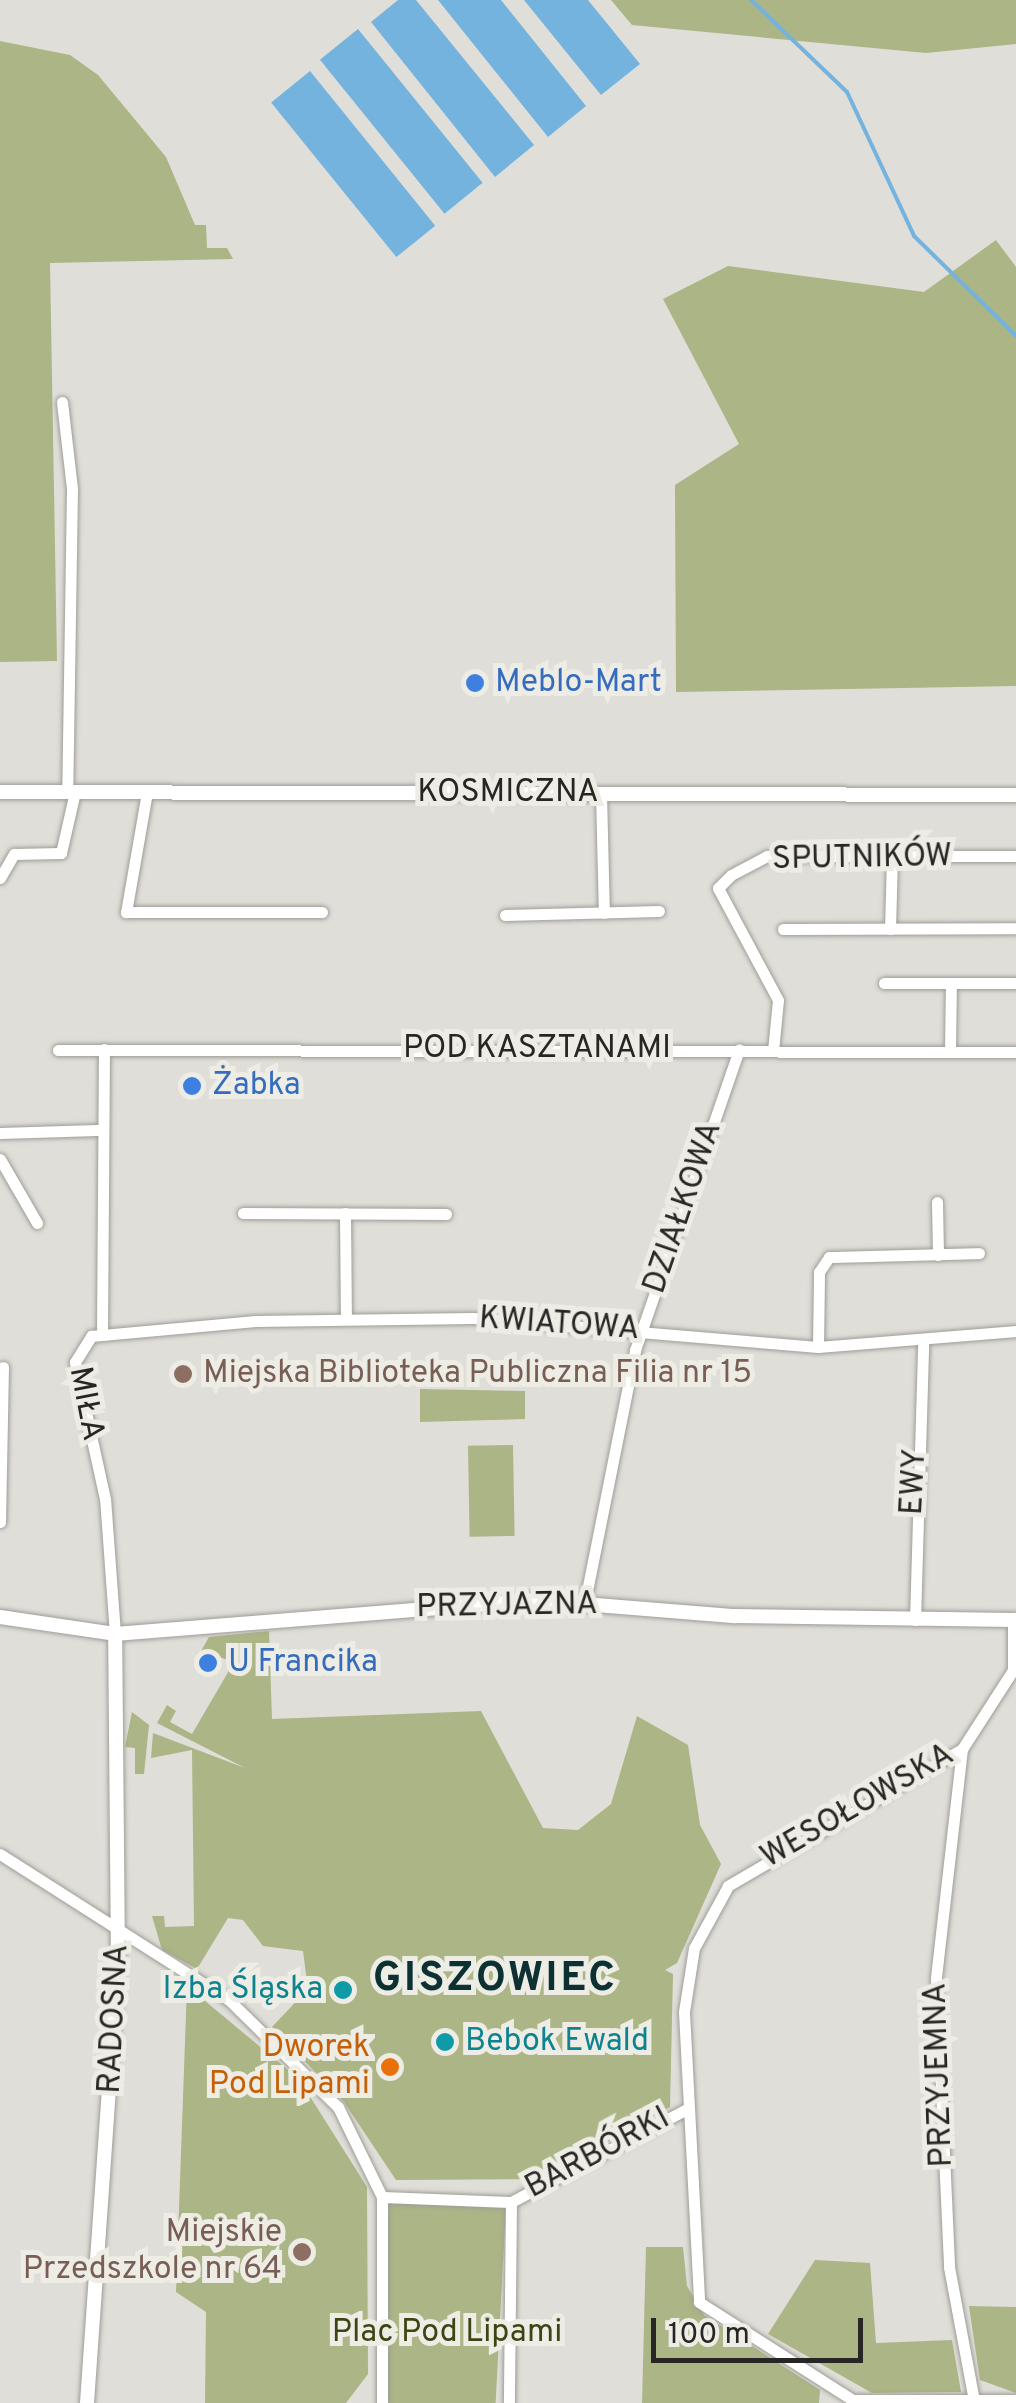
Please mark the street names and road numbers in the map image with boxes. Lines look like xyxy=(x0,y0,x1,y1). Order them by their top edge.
street label: KOSMICZNA xyxy=(417,774,599,812)
street label: SPUTNIKÓW xyxy=(772,838,952,880)
street label: POD KASZTANAMI xyxy=(403,1030,671,1068)
street label: DZIAŁKOWA xyxy=(637,1117,731,1299)
street label: KWIATOWA xyxy=(478,1300,640,1350)
street label: MIŁA xyxy=(59,1364,111,1444)
street label: EWY xyxy=(894,1448,936,1516)
street label: PRZYJAZNA xyxy=(416,1586,598,1628)
street label: WESOŁOWSKA xyxy=(755,1736,961,1878)
street label: RADOSNA xyxy=(92,1943,138,2095)
street label: PRZYJEMNA xyxy=(918,1982,962,2168)
street label: BARBÓRKI xyxy=(519,2100,677,2208)

